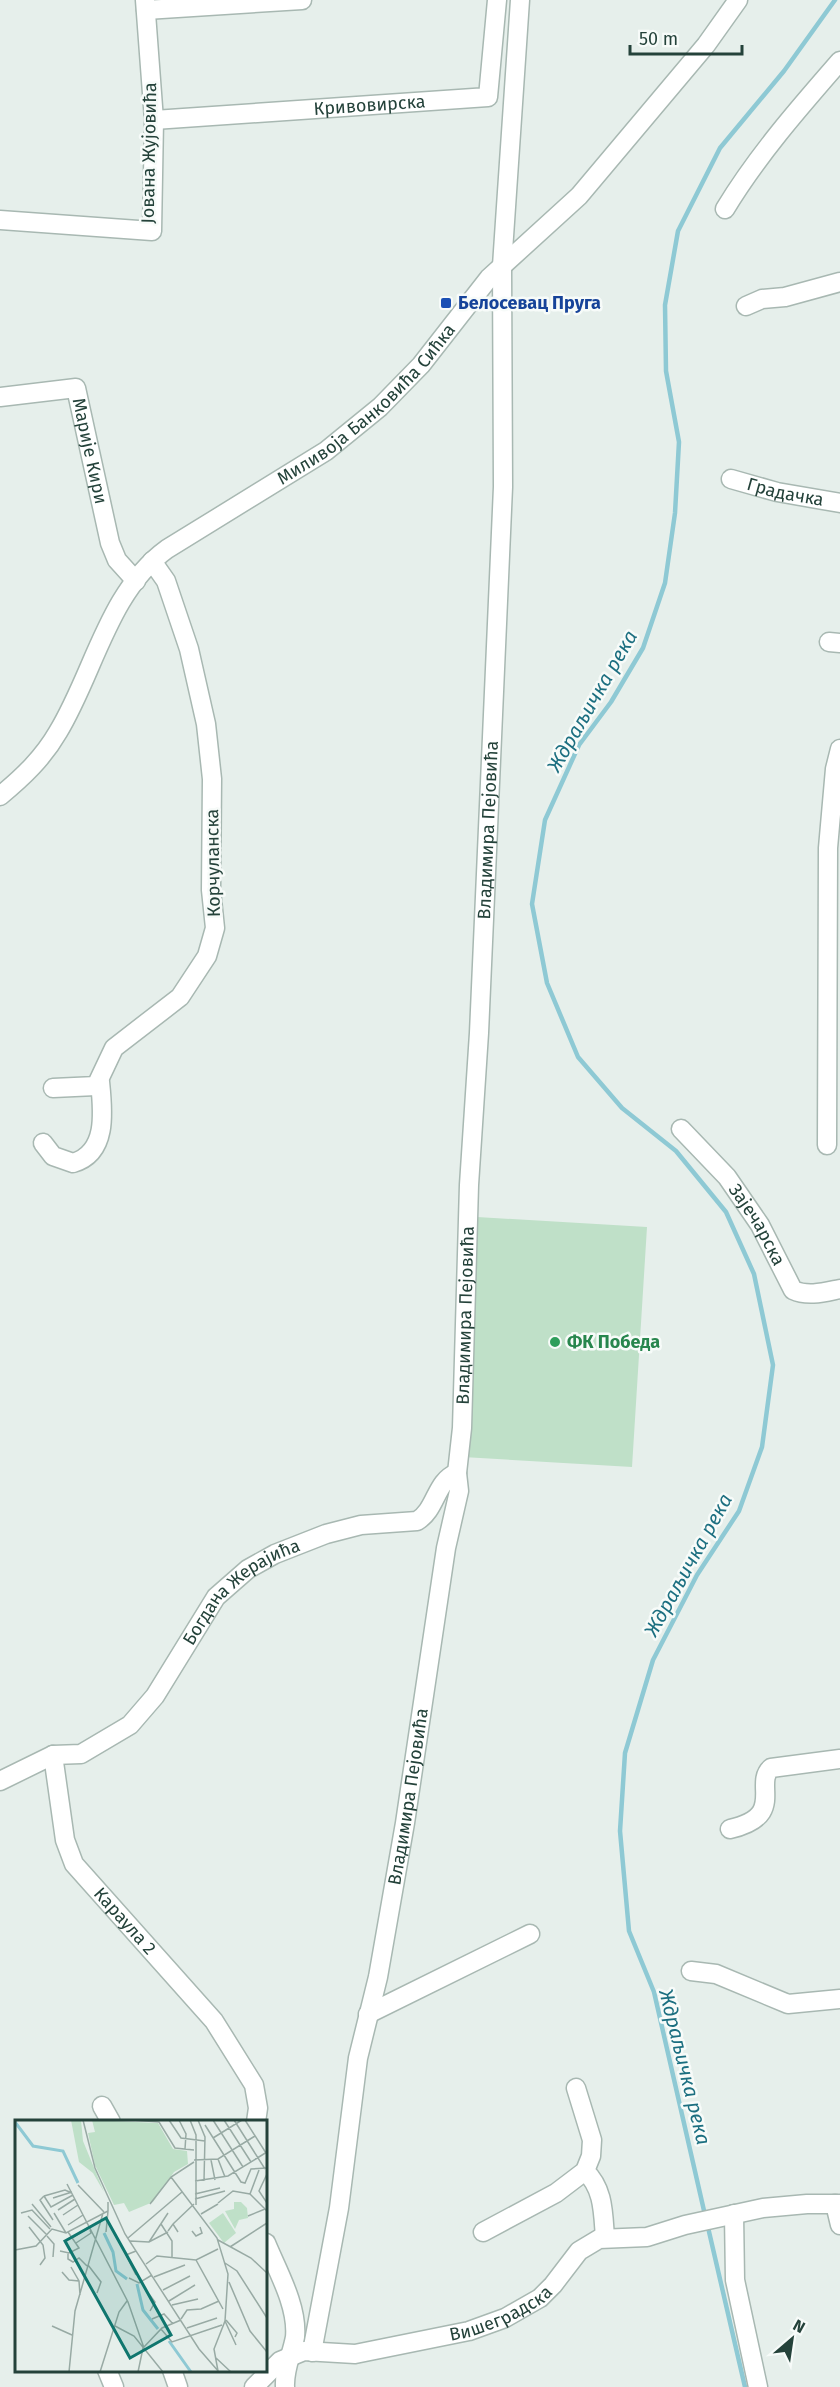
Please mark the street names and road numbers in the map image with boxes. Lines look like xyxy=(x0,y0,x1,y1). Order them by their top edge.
street label: Јована Жујовића xyxy=(137,82,161,224)
street label: Кривовирска xyxy=(313,90,426,120)
street label: Миливоја Банковића Сићка xyxy=(273,319,460,489)
street label: Марије Кири xyxy=(68,396,112,506)
street label: Градачка xyxy=(744,473,825,511)
street label: Владимира Пејовића xyxy=(473,740,503,920)
street label: Корчуланска xyxy=(201,809,225,917)
street label: Зајечарска xyxy=(724,1180,790,1269)
street label: Владимира Пејовића xyxy=(452,1226,479,1405)
street label: Богдана Жерајића xyxy=(178,1534,303,1649)
street label: Владимира Пејовића xyxy=(383,1707,433,1887)
street label: Караула 2 xyxy=(89,1883,161,1959)
street label: Вишеградска xyxy=(447,2281,557,2346)

